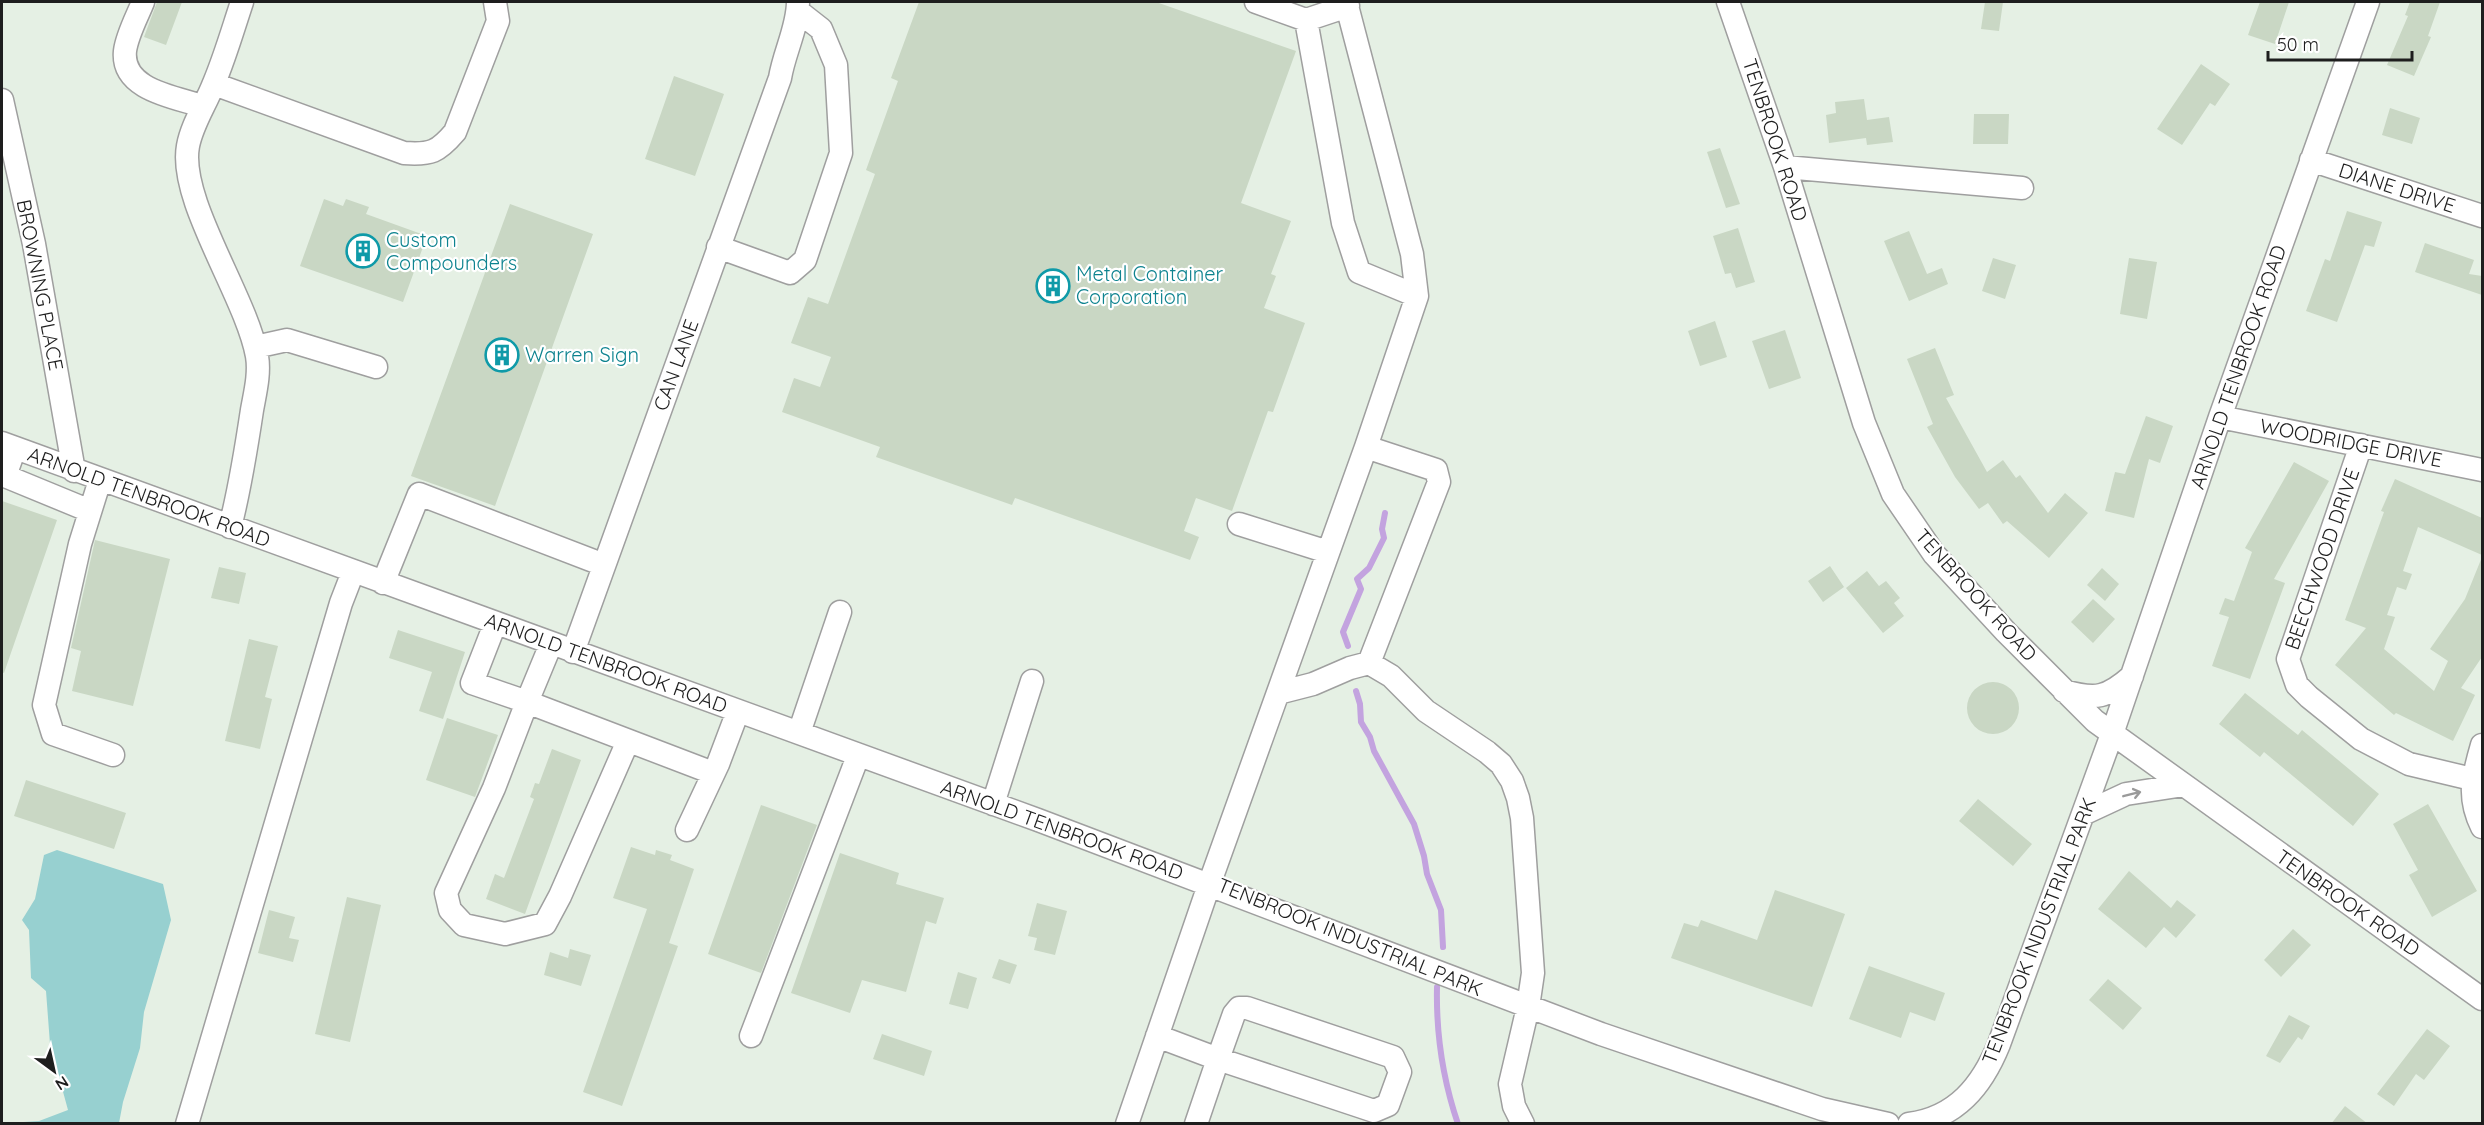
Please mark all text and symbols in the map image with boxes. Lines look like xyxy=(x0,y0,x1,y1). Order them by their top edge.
scale bar xyxy=(2268,24,2412,62)
text: 50 m xyxy=(2277,33,2319,56)
street label: TENBROOK ROAD xyxy=(1737,55,1814,224)
street label: DIANE DRIVE xyxy=(2336,157,2459,218)
street label: BROWNING PLACE xyxy=(12,197,69,373)
place label: Custom Compounders xyxy=(386,227,517,275)
building icon: Custom Compounders xyxy=(345,233,381,269)
street label: ARNOLD TENBROOK ROAD xyxy=(2184,242,2291,492)
place label: Metal Container Corporation xyxy=(1076,261,1224,309)
building icon: Metal Container Corporation xyxy=(1035,268,1071,304)
street label: CAN LANE xyxy=(647,316,704,414)
building icon: Warren Sign xyxy=(484,337,520,373)
place label: Warren Sign xyxy=(525,342,639,367)
street label: WOODRIDGE DRIVE xyxy=(2258,413,2444,472)
street label: ARNOLD TENBROOK ROAD xyxy=(24,441,274,552)
street label: BEECHWOOD DRIVE xyxy=(2279,465,2364,653)
street label: TENBROOK ROAD xyxy=(1910,523,2042,666)
street label: ARNOLD TENBROOK ROAD xyxy=(481,607,731,718)
street label: ARNOLD TENBROOK ROAD xyxy=(937,774,1187,885)
one-way arrow xyxy=(2122,787,2141,799)
street label: TENBROOK INDUSTRIAL PARK xyxy=(1976,794,2101,1068)
street label: TENBROOK ROAD xyxy=(2272,844,2425,961)
street label: TENBROOK INDUSTRIAL PARK xyxy=(1214,872,1486,1001)
north arrow xyxy=(24,1041,84,1101)
text: N xyxy=(52,1072,73,1095)

